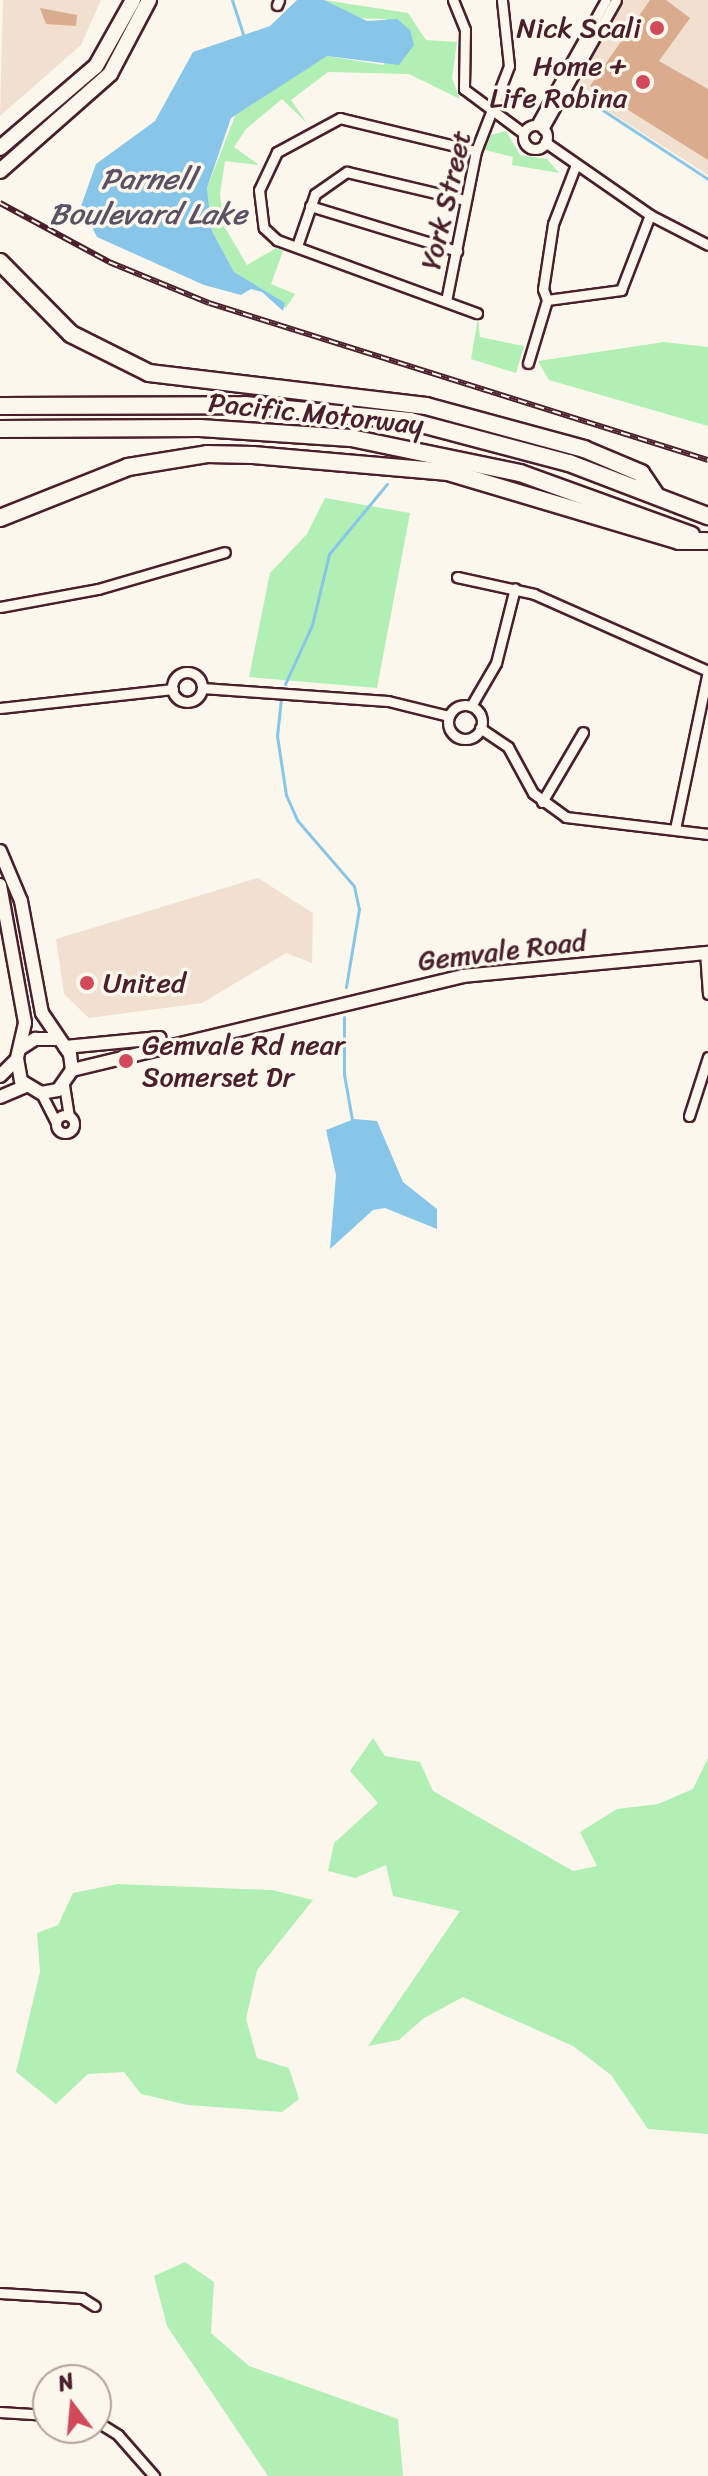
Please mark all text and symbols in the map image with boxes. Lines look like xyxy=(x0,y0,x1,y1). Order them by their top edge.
place label: Nick Scali xyxy=(516,11,641,45)
marker: Nick Scali xyxy=(648,19,666,37)
place label: Home + Life Robina xyxy=(489,49,627,115)
marker: Home + Life Robina xyxy=(634,73,652,91)
street label: York Street xyxy=(414,127,478,273)
water label: Parnell Boulevard Lake xyxy=(49,161,247,232)
street label: Pacific Motorway xyxy=(206,386,426,442)
street label: Gemvale Road xyxy=(416,924,588,978)
place label: United xyxy=(103,966,186,1000)
marker: United xyxy=(78,974,96,992)
place label: Gemvale Rd near Somerset Dr xyxy=(142,1028,345,1094)
marker: Gemvale Rd near Somerset Dr xyxy=(117,1052,135,1070)
text: N xyxy=(53,2362,79,2403)
north arrow xyxy=(32,2364,112,2444)

